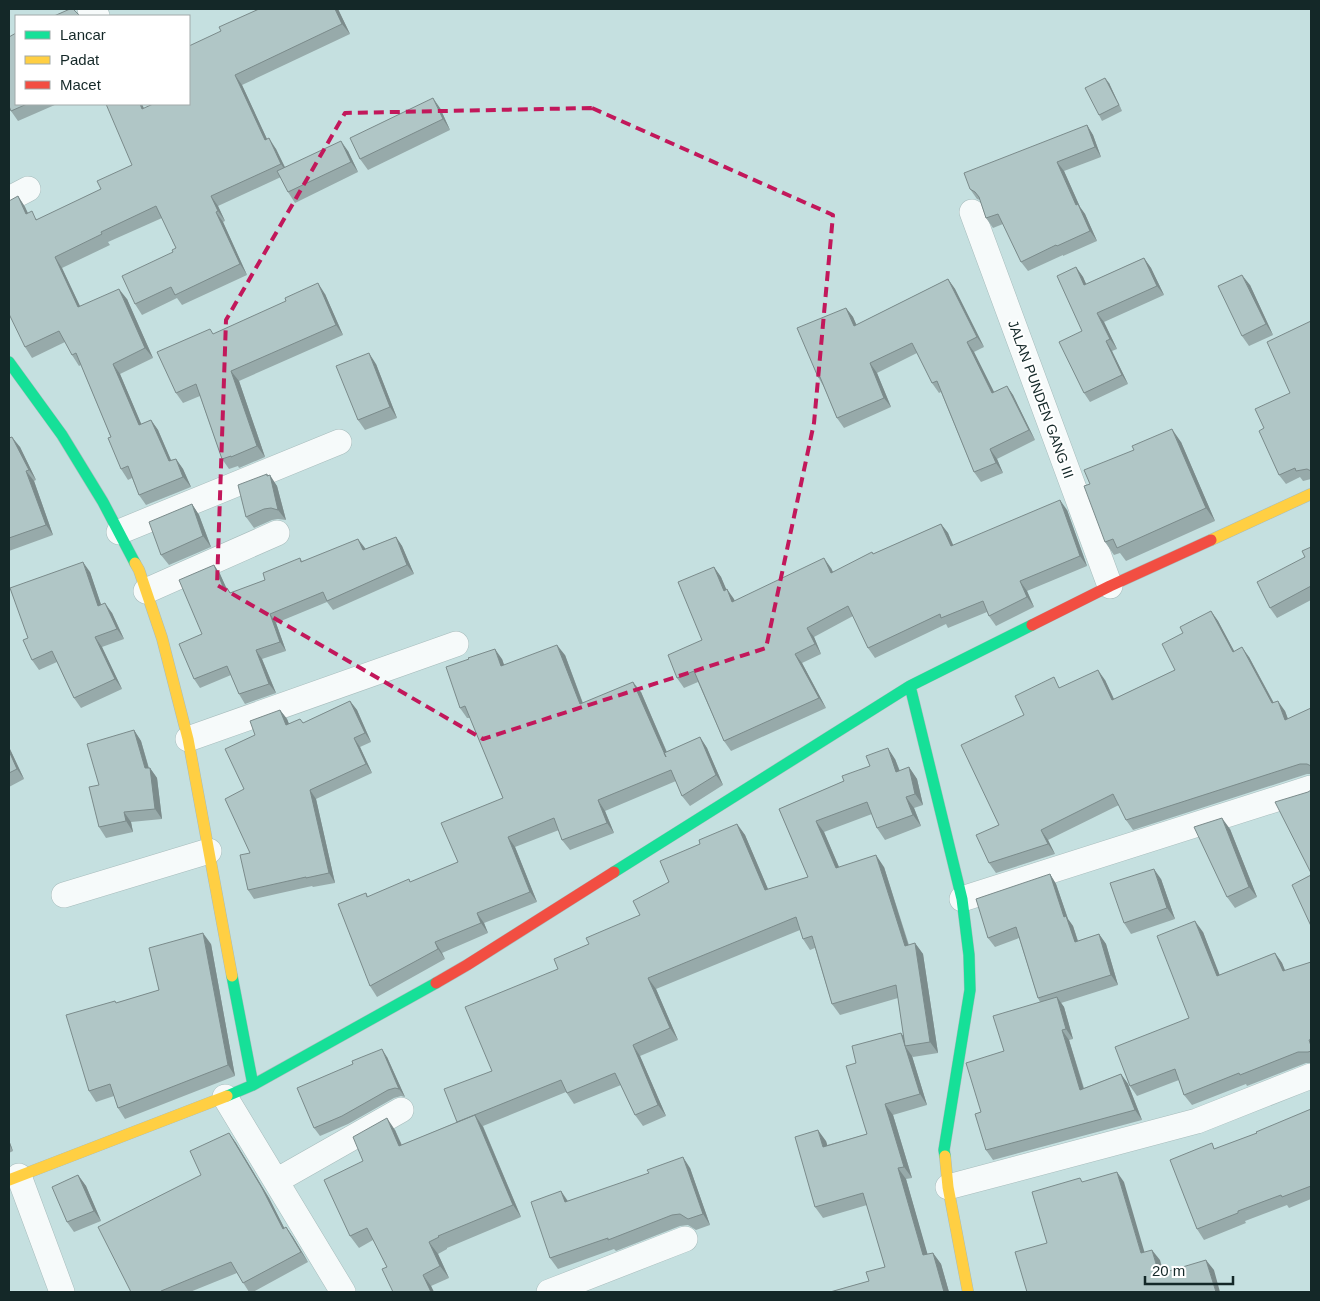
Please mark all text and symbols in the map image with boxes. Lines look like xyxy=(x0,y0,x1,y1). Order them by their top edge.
legend xyxy=(15,15,190,105)
text: Lancar xyxy=(60,26,106,43)
text: Padat xyxy=(60,51,100,68)
text: Macet xyxy=(60,76,102,93)
street label: JALAN PUNDEN GANG III xyxy=(1005,318,1077,480)
scale bar xyxy=(1145,1254,1232,1286)
text: 20 m xyxy=(1152,1262,1185,1279)

